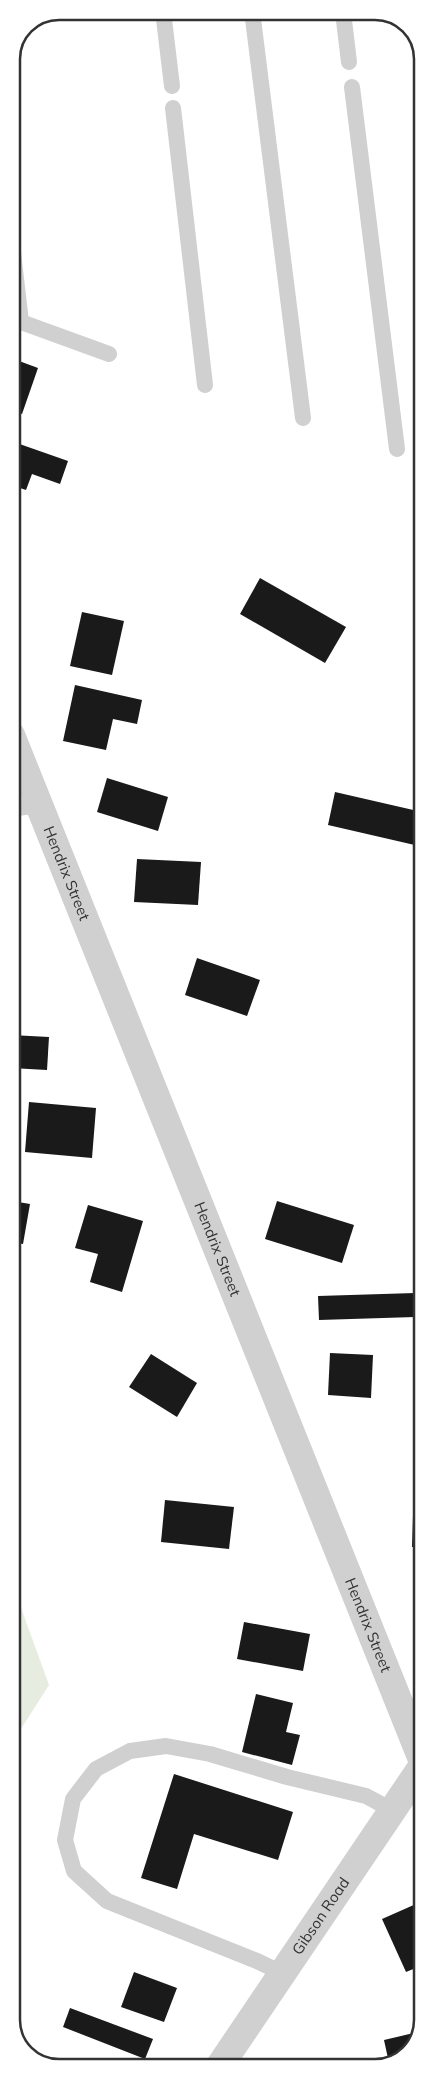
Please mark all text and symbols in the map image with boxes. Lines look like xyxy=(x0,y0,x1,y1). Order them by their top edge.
street label: Hendrix Street xyxy=(40,823,94,923)
street label: Hendrix Street xyxy=(190,1199,245,1299)
street label: Hendrix Street xyxy=(341,1575,396,1675)
street label: Gibson Road xyxy=(288,1874,353,1958)

